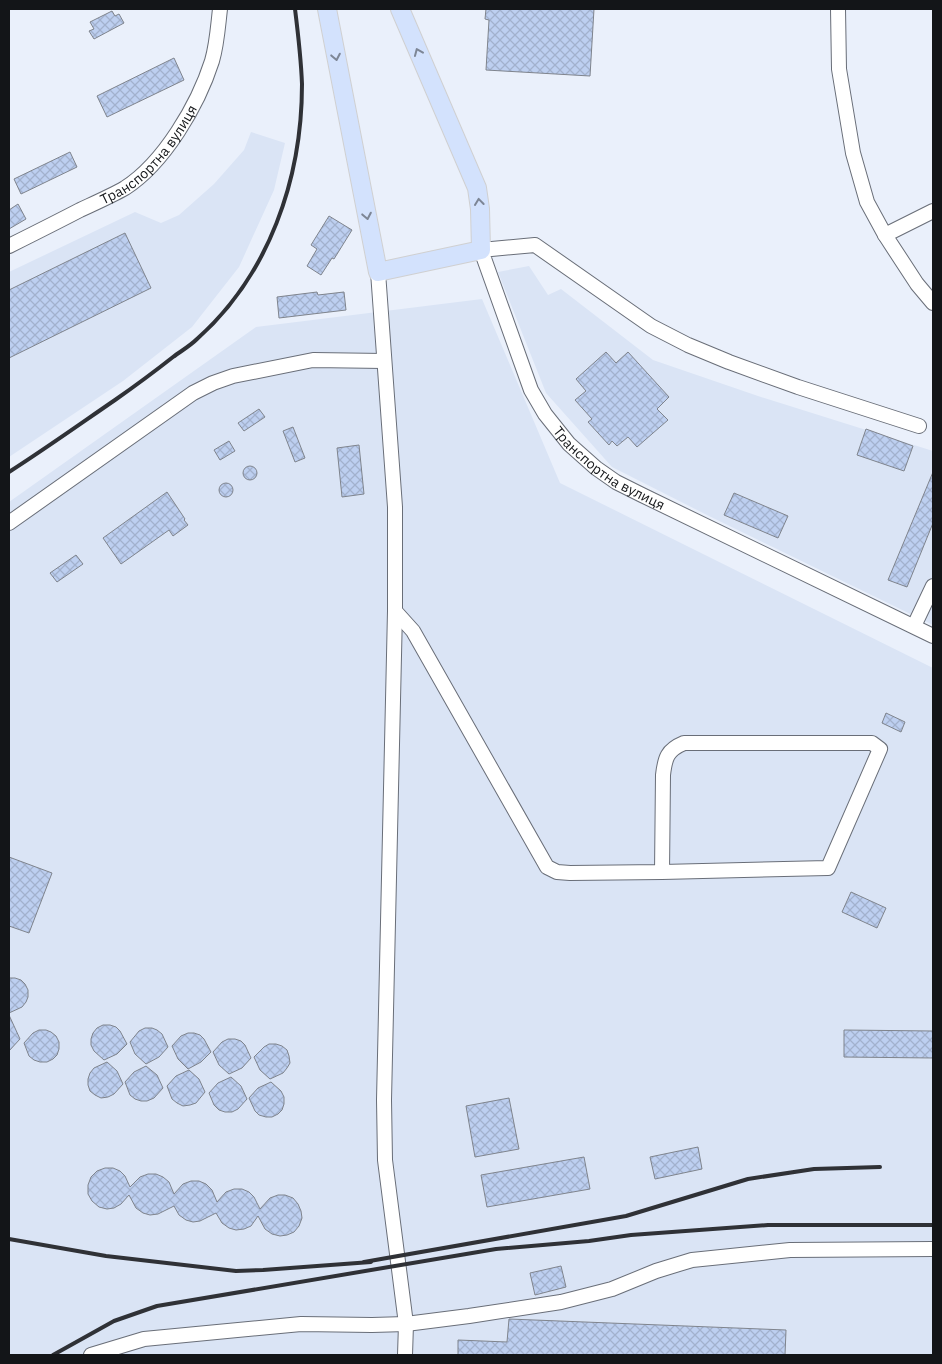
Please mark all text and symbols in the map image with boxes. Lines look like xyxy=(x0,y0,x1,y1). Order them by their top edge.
one-way arrow xyxy=(413,48,424,57)
one-way arrow xyxy=(331,52,341,61)
street label: Транспортна вулиця xyxy=(97,102,201,208)
one-way arrow xyxy=(474,198,484,206)
one-way arrow xyxy=(362,212,372,221)
street label: Транспортна вулиця xyxy=(549,423,668,514)

